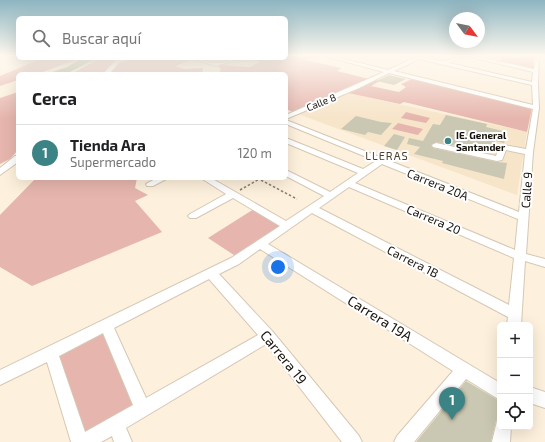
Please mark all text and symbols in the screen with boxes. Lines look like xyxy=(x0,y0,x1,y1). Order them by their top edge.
north arrow xyxy=(449,12,485,48)
search box xyxy=(16,16,288,60)
icon: search xyxy=(30,27,52,49)
text: Buscar aquí xyxy=(62,29,141,47)
text: Cerca xyxy=(32,88,77,108)
street label: Calle 8 xyxy=(304,91,338,113)
place label: IE. General Santander xyxy=(456,129,507,153)
text: Tienda Ara xyxy=(70,136,146,154)
marker: IE. General Santander xyxy=(443,136,453,146)
text: 1 xyxy=(42,145,48,161)
text: 120 m xyxy=(237,145,272,161)
district label: LLERAS xyxy=(365,149,409,162)
text: Supermercado xyxy=(70,154,156,170)
street label: Carrera 20A xyxy=(405,165,471,203)
street label: Calle 9 xyxy=(518,171,534,209)
street label: Carrera 20 xyxy=(405,201,463,237)
street label: Carrera 1B xyxy=(385,242,441,280)
your location xyxy=(268,257,288,277)
street label: Carrera 19A xyxy=(345,291,416,345)
map controls xyxy=(497,322,533,430)
button: + xyxy=(497,322,533,358)
street label: Carrera 19 xyxy=(257,327,311,387)
button: − xyxy=(497,358,533,394)
pin: 1 xyxy=(439,387,465,420)
button: locate xyxy=(497,394,533,430)

